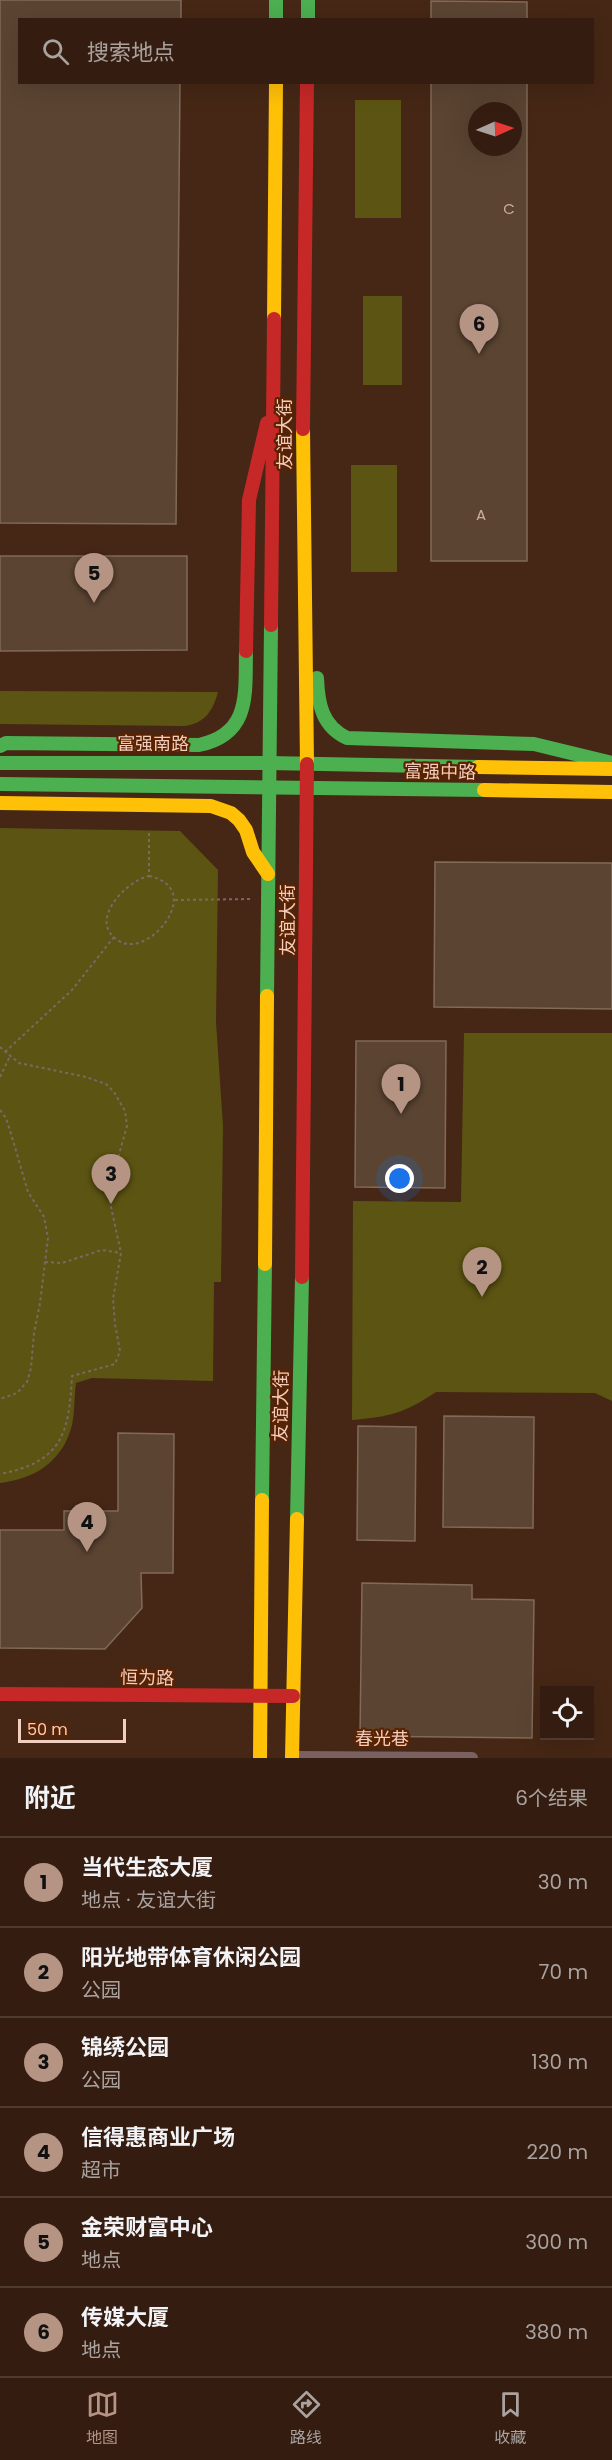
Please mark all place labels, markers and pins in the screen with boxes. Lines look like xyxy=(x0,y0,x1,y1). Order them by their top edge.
pin: 6 xyxy=(460,304,498,354)
pin: 5 xyxy=(74,554,113,603)
pin: 1 xyxy=(382,1064,420,1114)
pin: 3 xyxy=(92,1154,130,1204)
pin: 2 xyxy=(462,1248,502,1297)
pin: 4 xyxy=(68,1502,106,1552)

